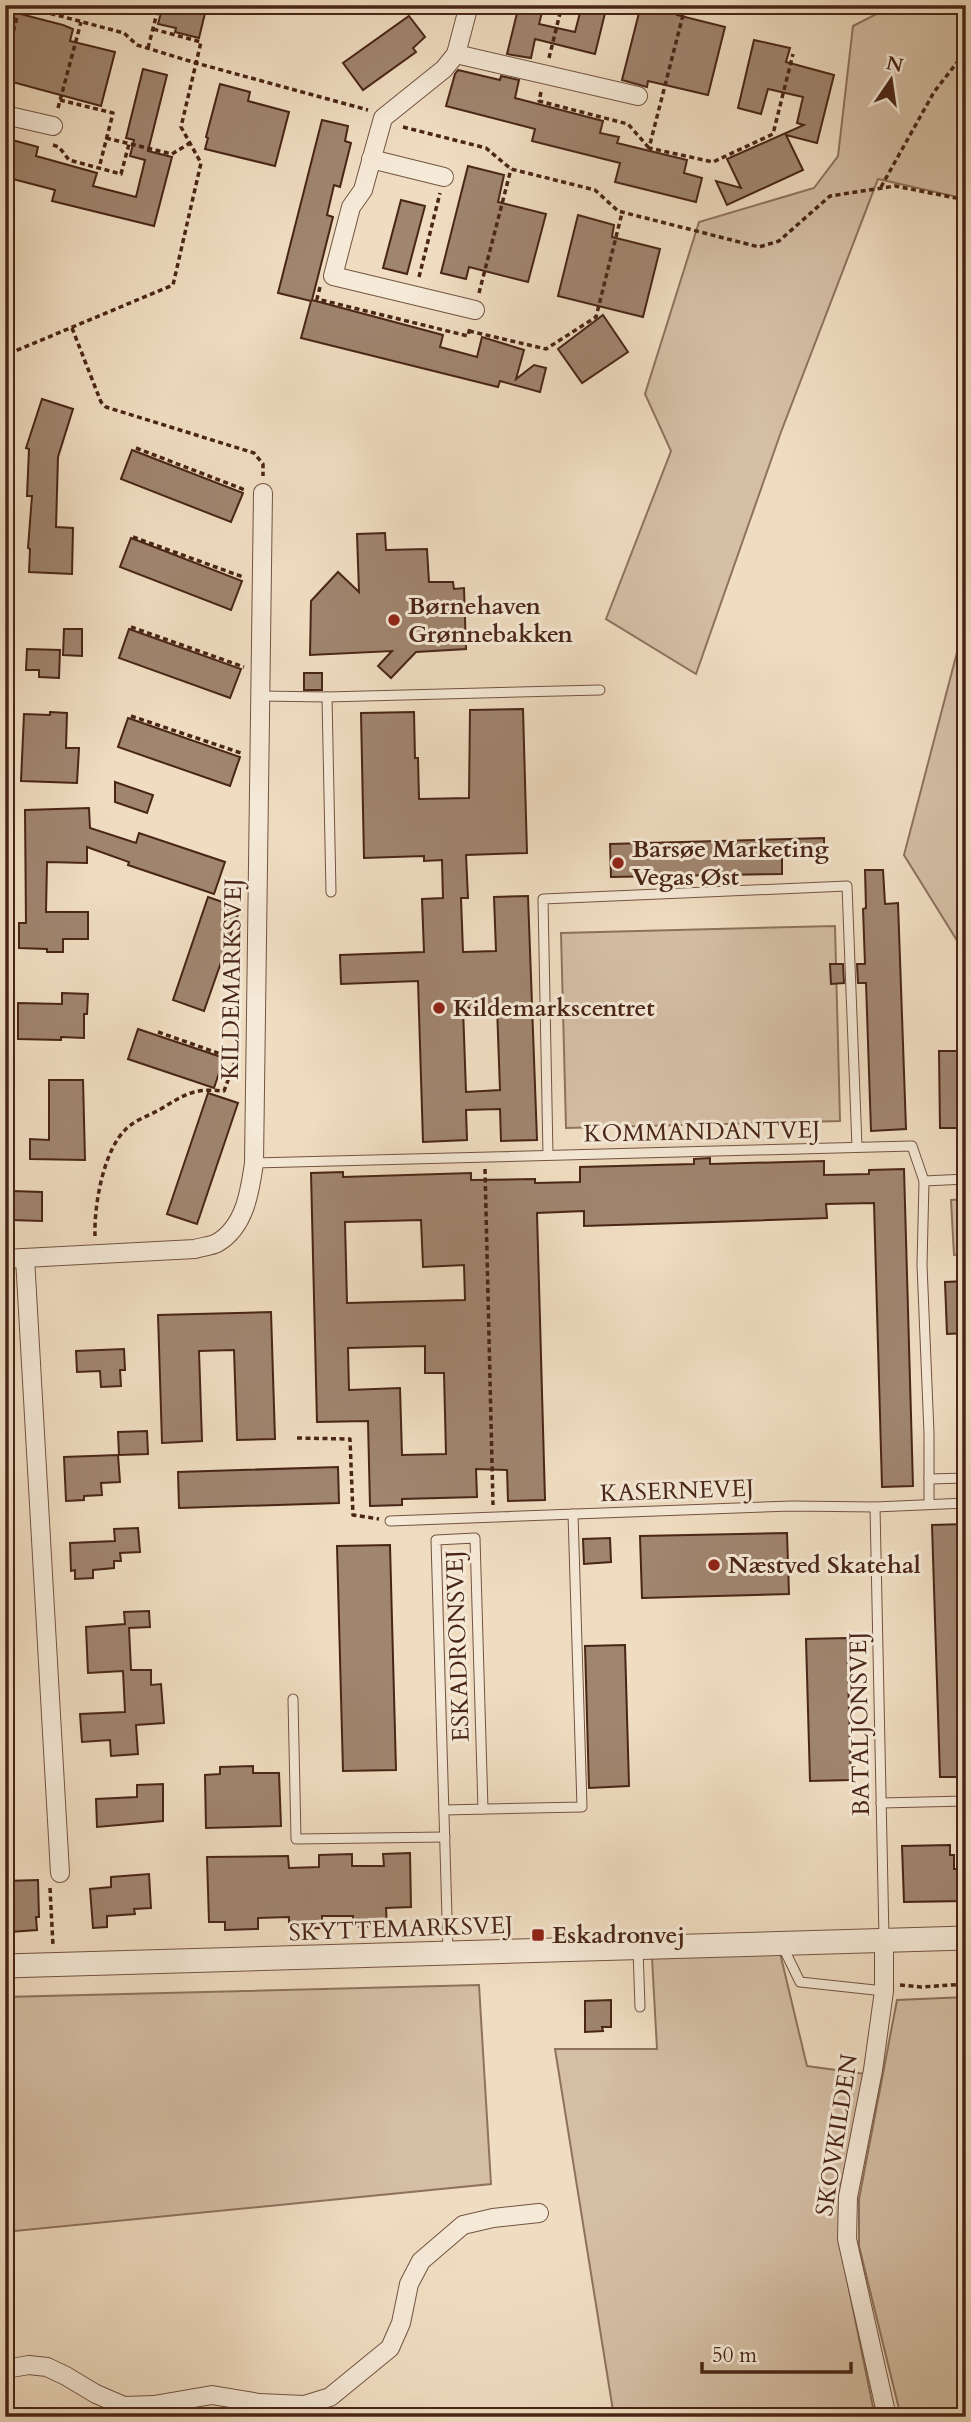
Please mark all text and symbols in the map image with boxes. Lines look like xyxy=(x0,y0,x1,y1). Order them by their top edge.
north arrow xyxy=(856,46,926,116)
text: N xyxy=(884,50,906,79)
place label: Børnehaven Grønnebakken xyxy=(408,590,574,651)
marker: Børnehaven Grønnebakken xyxy=(386,612,402,628)
place label: Barsøe Marketing Vegas Øst xyxy=(632,833,830,894)
marker: Barsøe Marketing Vegas Øst xyxy=(610,855,626,871)
street label: KILDEMARKSVEJ xyxy=(214,878,250,1080)
place label: Kildemarkscentret xyxy=(453,992,655,1025)
marker: Kildemarkscentret xyxy=(431,1000,447,1016)
street label: KOMMANDANTVEJ xyxy=(583,1113,821,1151)
street label: KASERNEVEJ xyxy=(599,1472,755,1510)
place label: Næstved Skatehal xyxy=(728,1549,921,1582)
street label: ESKADRONSVEJ xyxy=(438,1550,478,1742)
marker: Næstved Skatehal xyxy=(706,1557,722,1573)
street label: BATALJONSVEJ xyxy=(842,1631,878,1817)
street label: SKYTTEMARKSVEJ xyxy=(288,1909,514,1949)
place label: Eskadronvej xyxy=(552,1919,685,1952)
marker: Eskadronvej xyxy=(530,1927,546,1943)
street label: SKOVKILDEN xyxy=(808,2051,866,2218)
scale bar xyxy=(702,2331,850,2375)
text: 50 m xyxy=(712,2341,757,2370)

